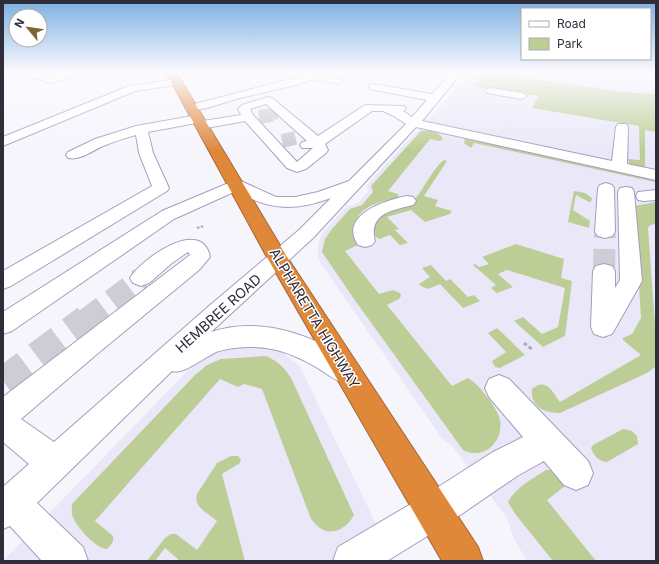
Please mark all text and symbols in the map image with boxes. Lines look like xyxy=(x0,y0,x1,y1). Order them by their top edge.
north arrow xyxy=(8,8,48,48)
legend xyxy=(521,8,651,60)
text: N xyxy=(11,16,27,30)
text: Road xyxy=(557,16,586,31)
text: Park xyxy=(557,36,583,51)
street label: ALPHARETTA HIGHWAY xyxy=(266,245,364,392)
street label: HEMBREE ROAD xyxy=(172,270,264,356)

